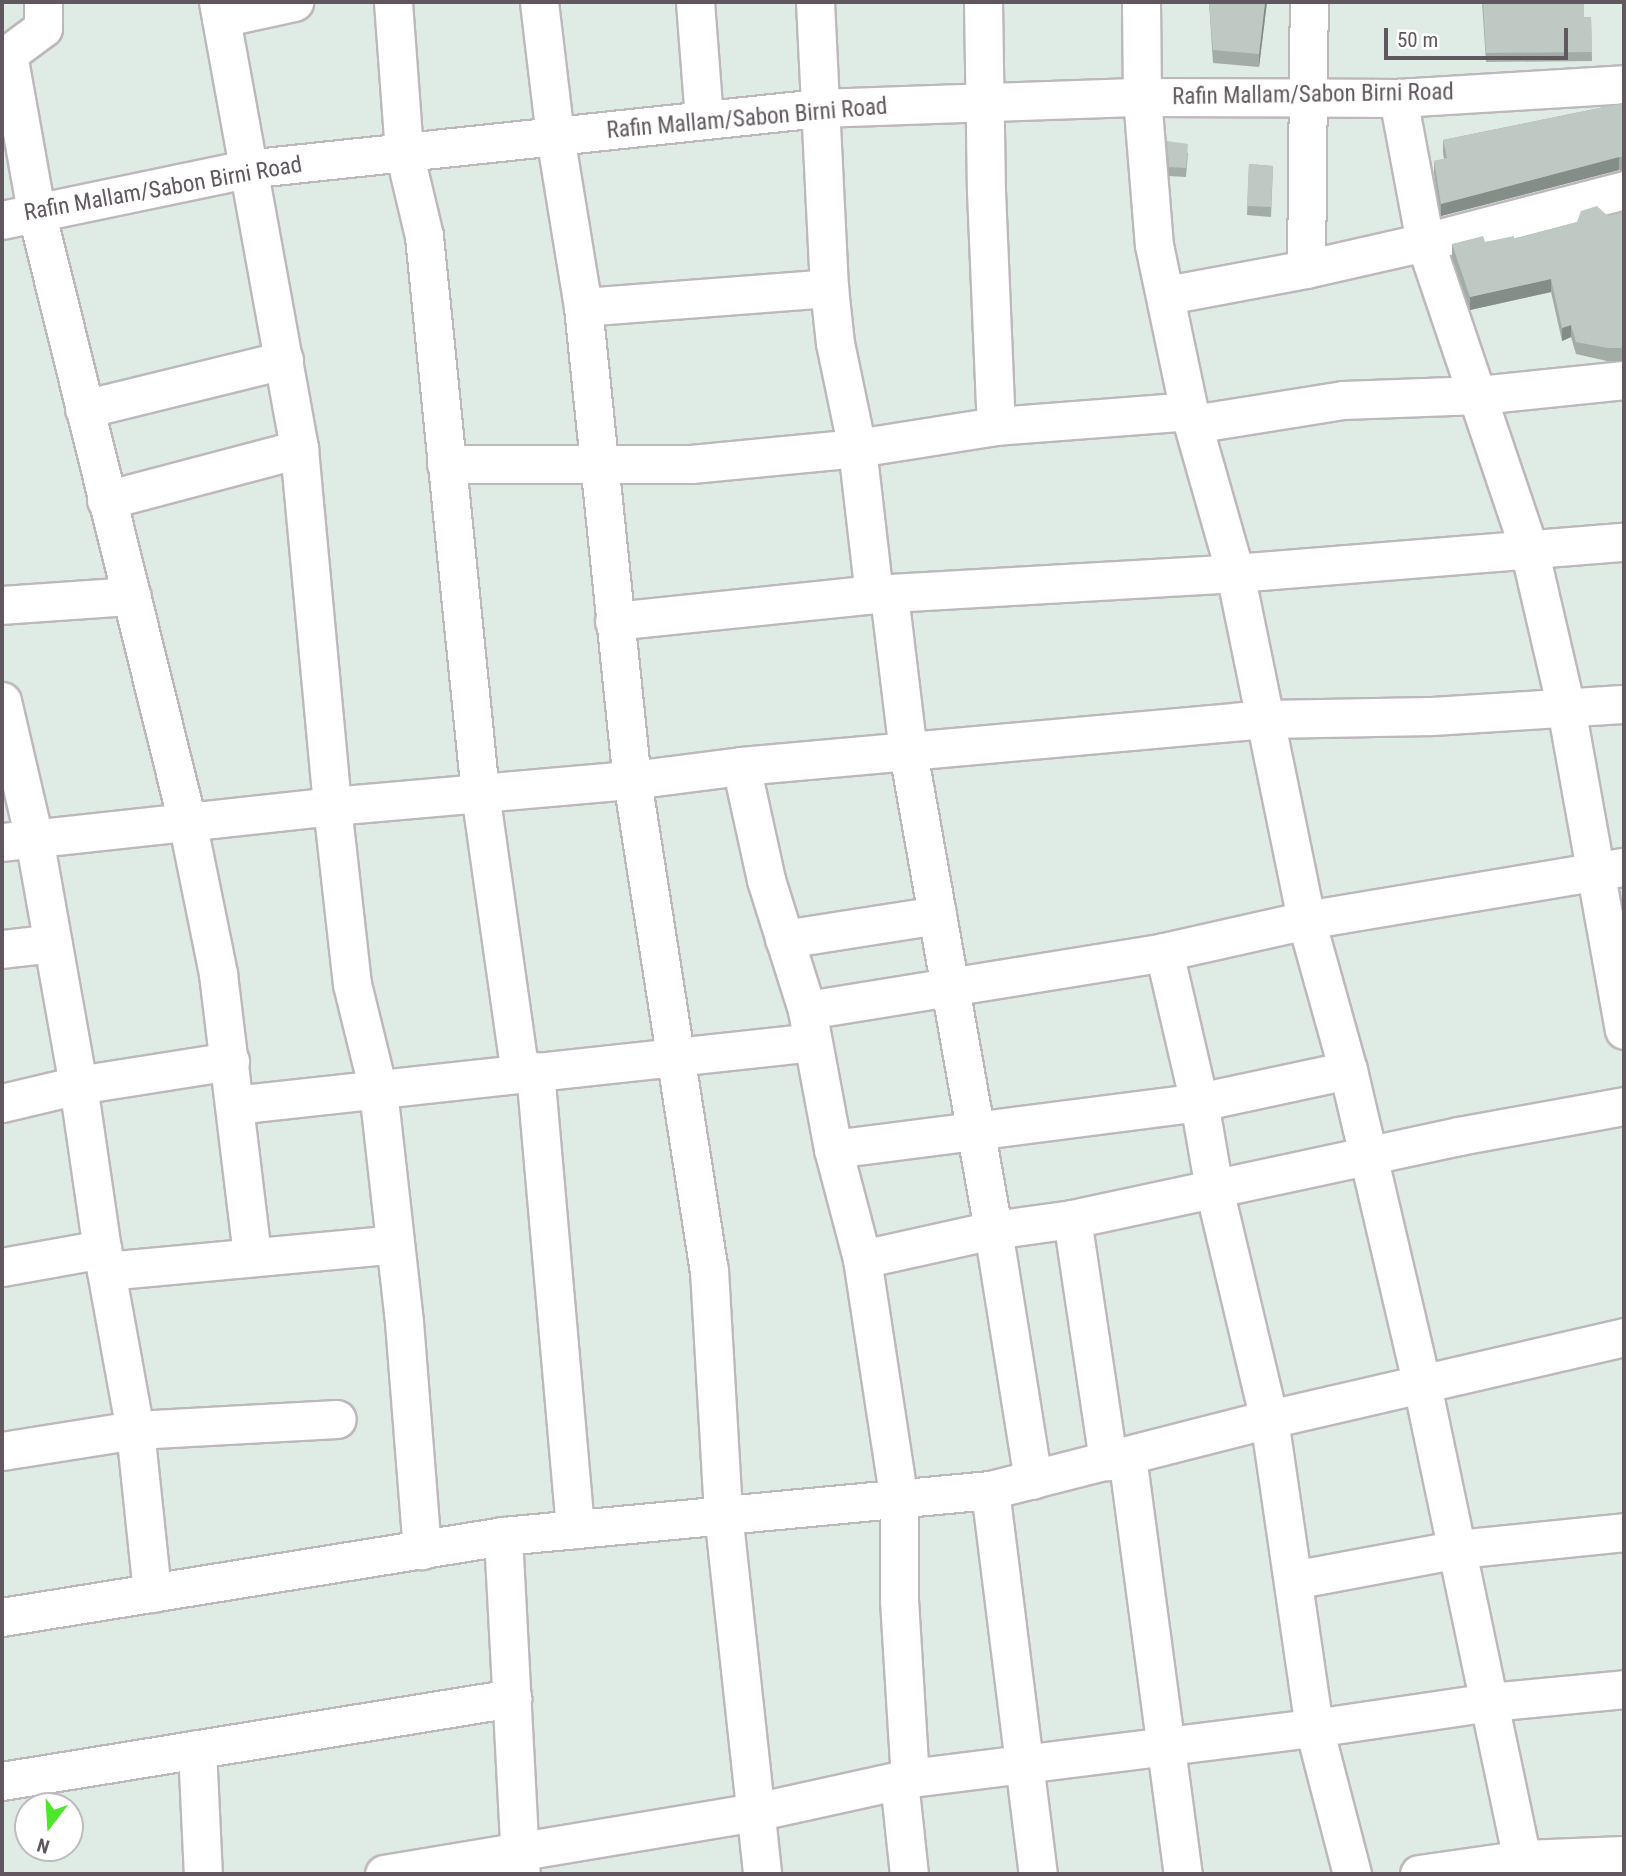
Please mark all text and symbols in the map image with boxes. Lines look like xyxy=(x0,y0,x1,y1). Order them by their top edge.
scale bar xyxy=(1388,14,1572,58)
text: 50 m xyxy=(1397,28,1438,52)
street label: Rafin Mallam/Sabon Birni Road xyxy=(1172,79,1454,111)
street label: Rafin Mallam/Sabon Birni Road xyxy=(605,93,889,145)
street label: Rafin Mallam/Sabon Birni Road xyxy=(22,151,304,227)
north arrow xyxy=(14,1792,84,1862)
text: N xyxy=(34,1833,52,1858)

